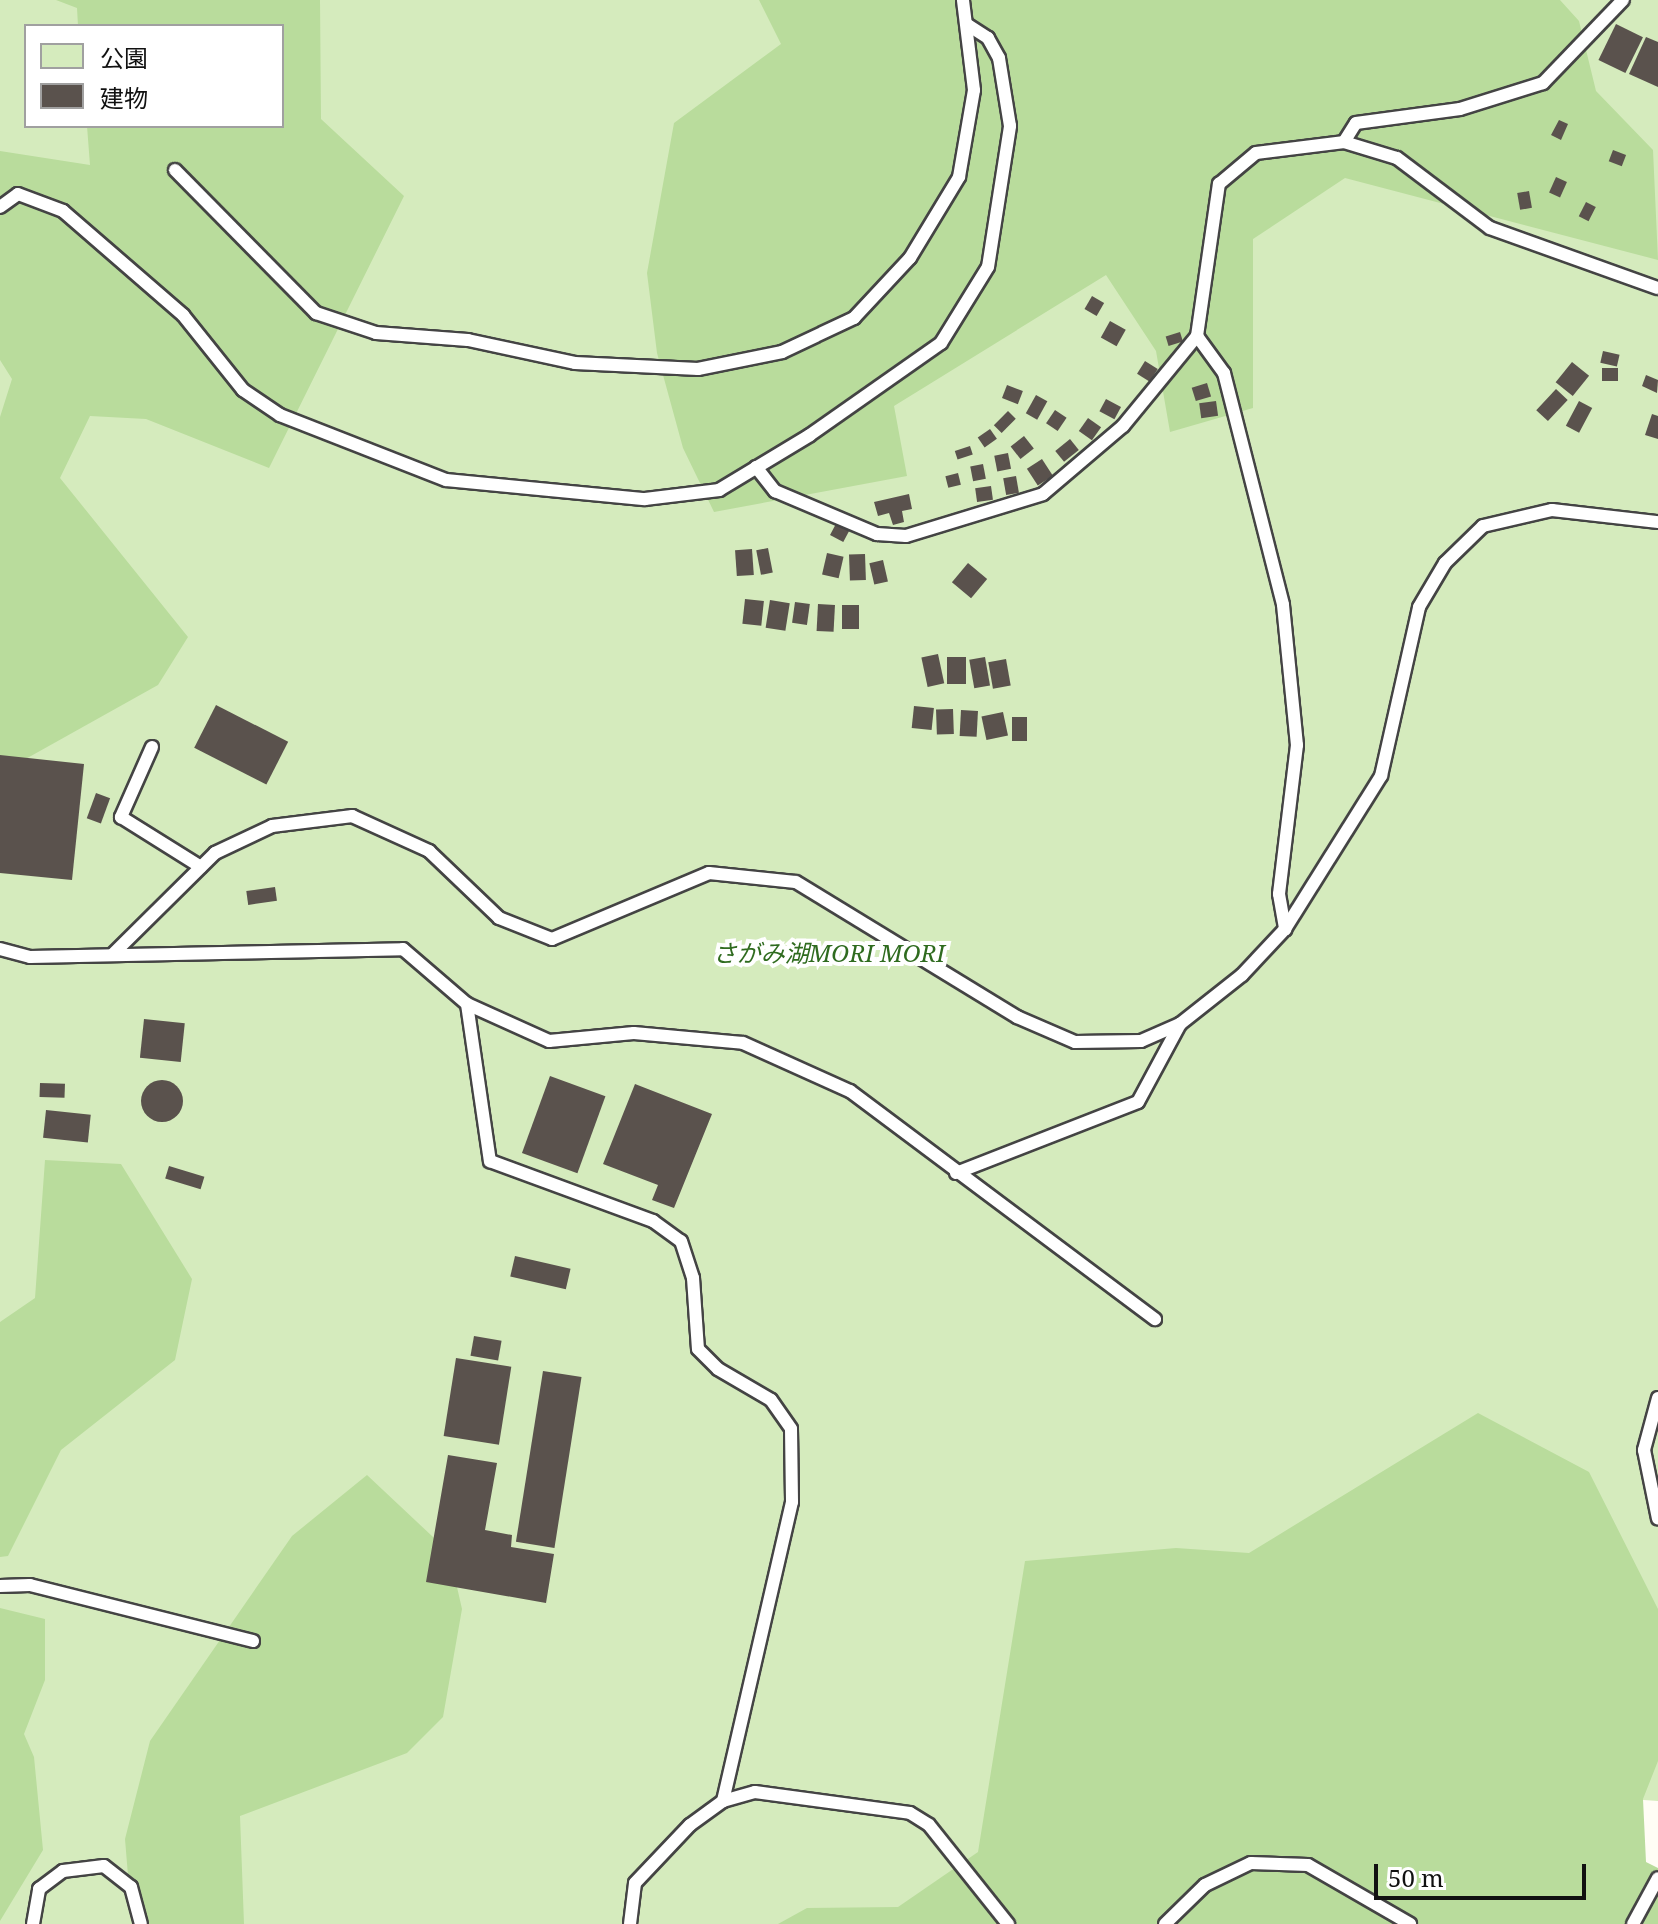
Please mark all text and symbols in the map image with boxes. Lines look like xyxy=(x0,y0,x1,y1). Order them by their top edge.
legend xyxy=(24,24,284,128)
text: 公園 xyxy=(100,41,148,74)
text: 建物 xyxy=(100,81,148,114)
park label: さがみ湖MORI MORI xyxy=(713,939,945,967)
scale bar xyxy=(1378,1848,1590,1898)
text: 50 m xyxy=(1388,1861,1444,1894)

